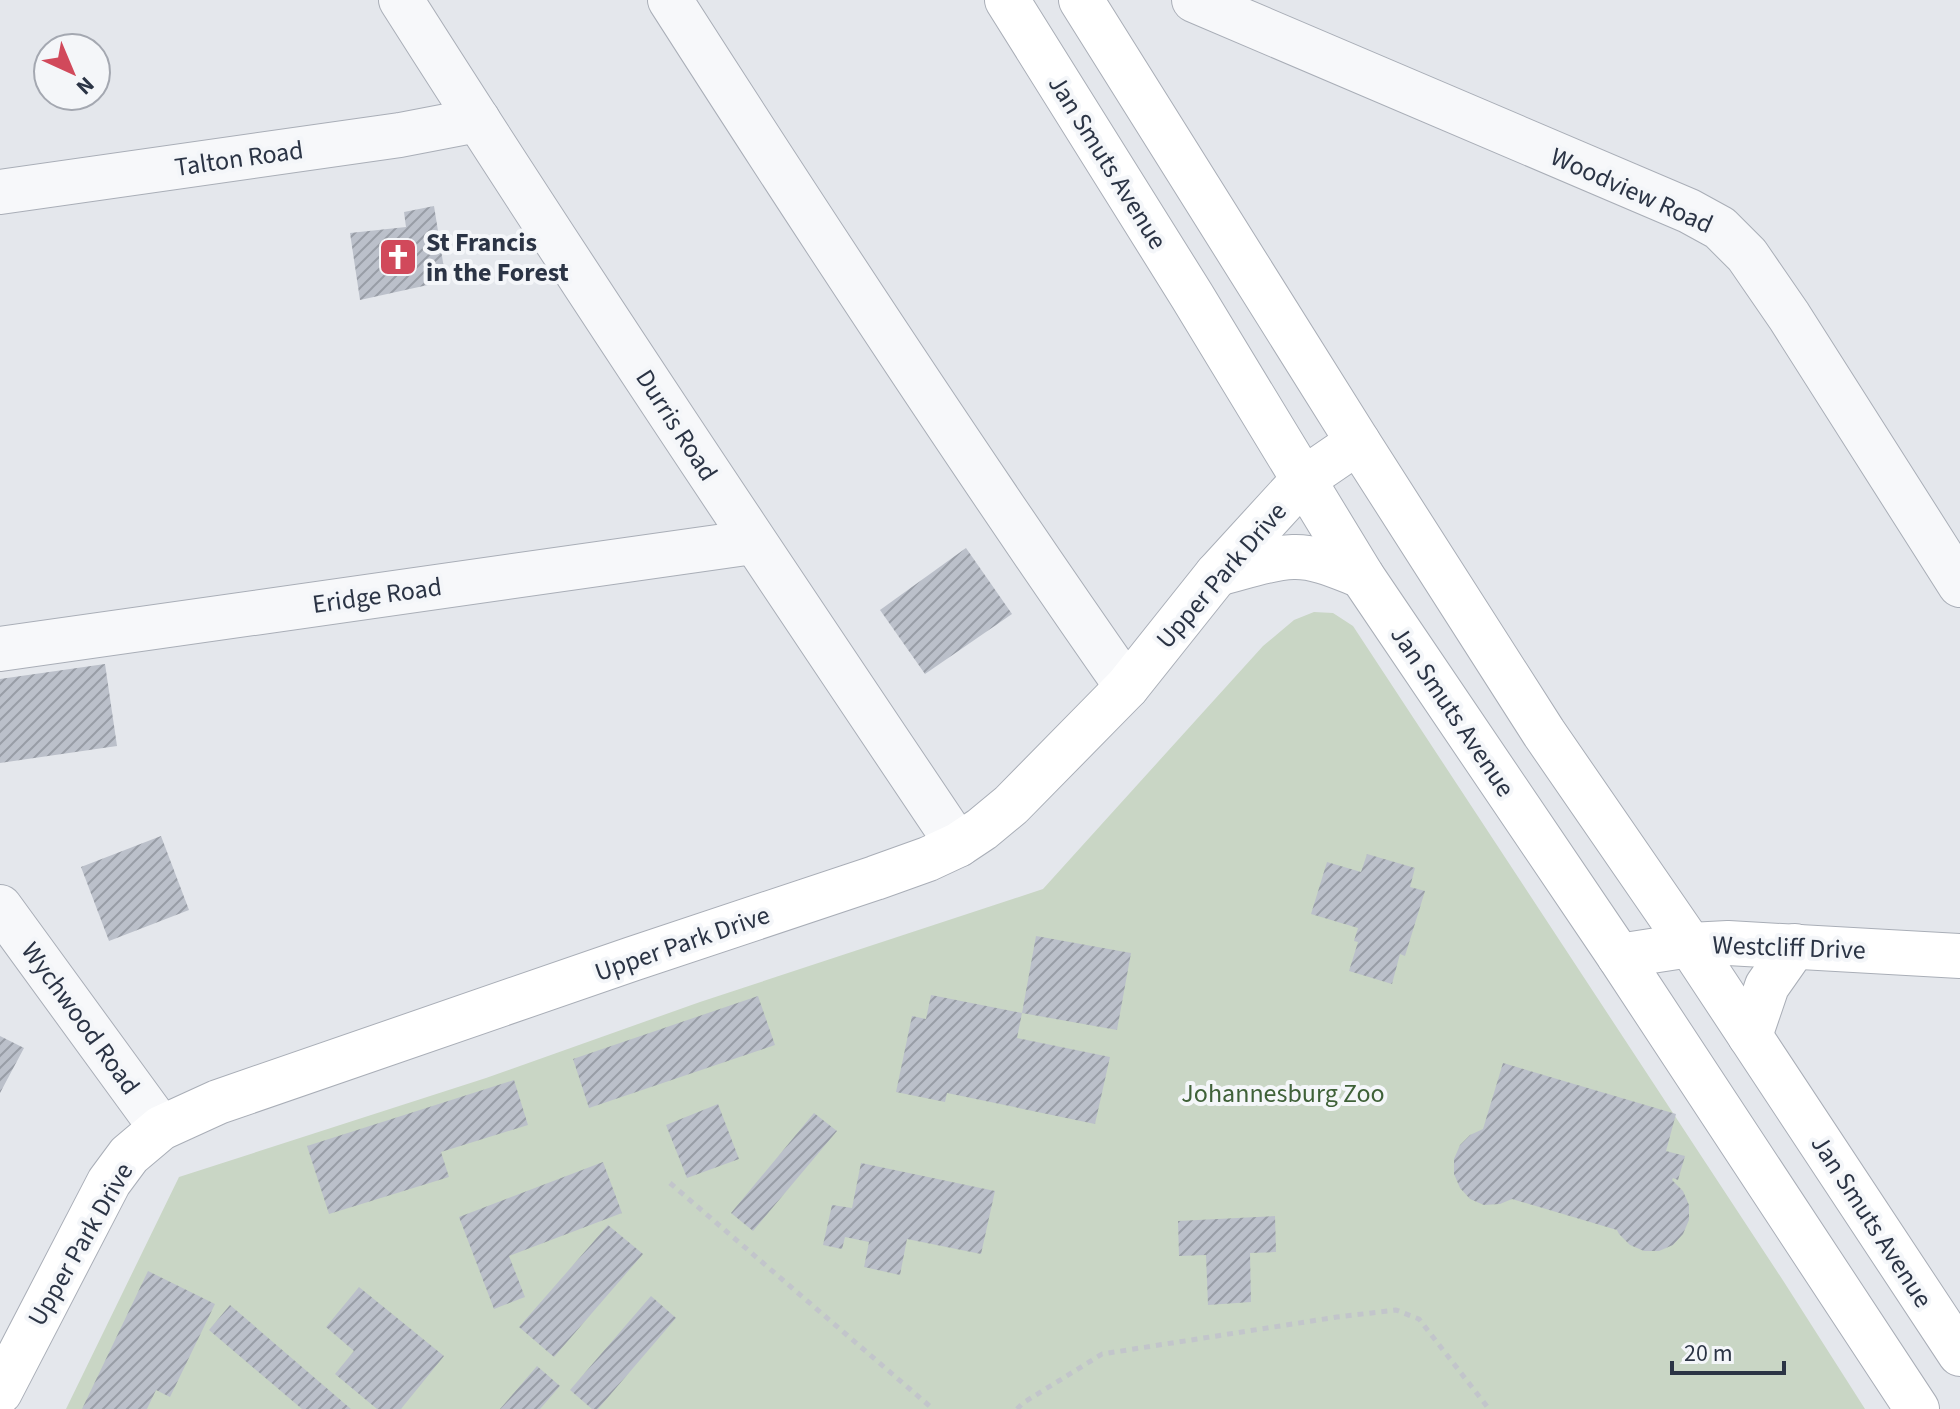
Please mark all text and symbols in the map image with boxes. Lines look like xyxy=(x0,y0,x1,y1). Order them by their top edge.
north arrow xyxy=(32,32,112,112)
street label: Jan Smuts Avenue xyxy=(1039,68,1176,257)
text: N xyxy=(69,69,102,102)
street label: Talton Road xyxy=(172,131,306,186)
street label: Woodview Road xyxy=(1545,138,1719,243)
place label: St Francis in the Forest xyxy=(426,224,569,291)
church icon: St Francis in the Forest xyxy=(377,236,419,278)
street label: Durris Road xyxy=(627,362,727,488)
street label: Upper Park Drive xyxy=(1147,494,1295,656)
street label: Eridge Road xyxy=(310,568,444,623)
street label: Jan Smuts Avenue xyxy=(1382,618,1524,804)
street label: Upper Park Drive xyxy=(590,896,775,991)
street label: Westcliff Drive xyxy=(1712,926,1866,969)
street label: Wychwood Road xyxy=(13,934,149,1102)
park label: Johannesburg Zoo xyxy=(1181,1075,1385,1112)
street label: Jan Smuts Avenue xyxy=(1802,1128,1941,1315)
street label: Upper Park Drive xyxy=(19,1156,142,1333)
scale bar xyxy=(1672,1325,1784,1375)
text: 20 m xyxy=(1684,1336,1733,1371)

